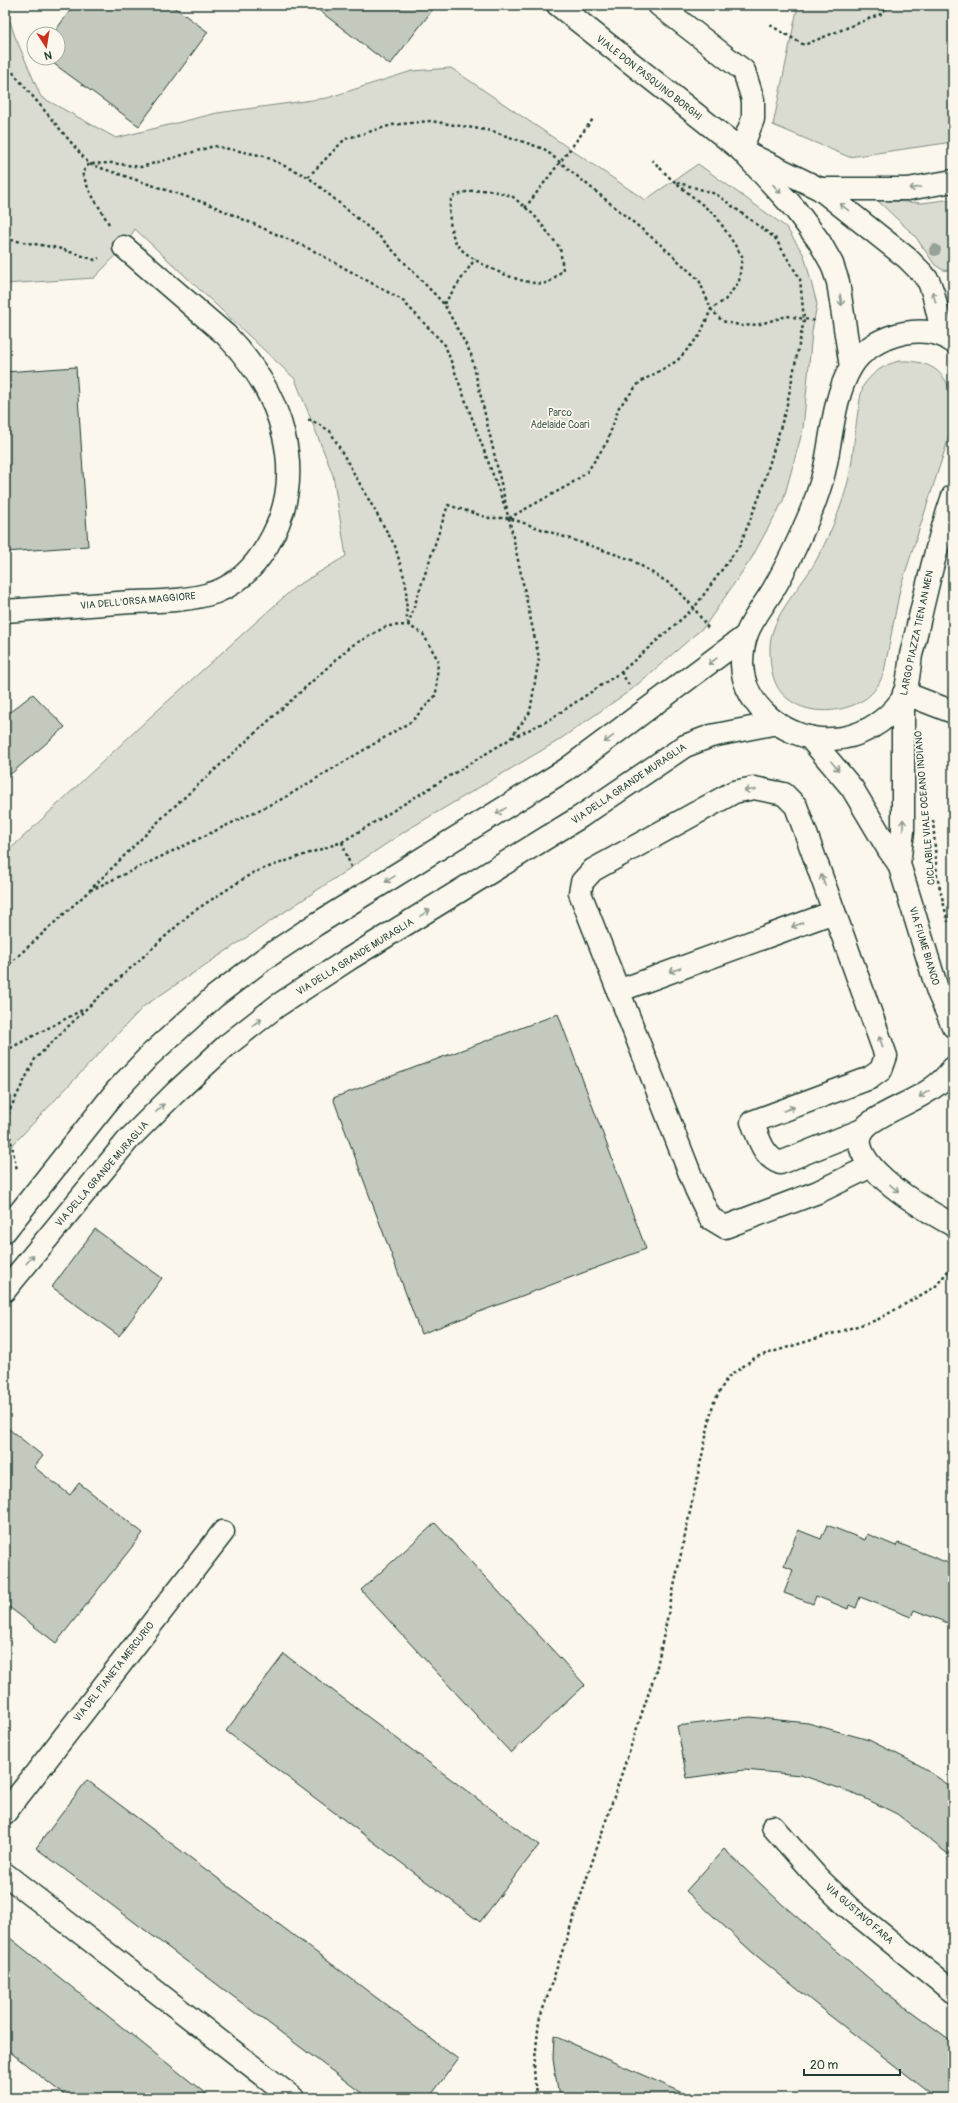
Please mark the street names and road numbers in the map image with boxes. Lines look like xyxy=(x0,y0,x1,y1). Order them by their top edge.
street label: VIALE DON PASQUINO BORGHI xyxy=(594,33,704,123)
street label: LARGO PIAZZA TIEN AN MEN xyxy=(898,569,936,697)
street label: VIA DELL'ORSA MAGGIORE xyxy=(80,590,196,612)
street label: CICLABILE VIALE OCEANO INDIANO xyxy=(912,730,938,886)
street label: VIA DELLA GRANDE MURAGLIA xyxy=(569,741,689,827)
street label: VIA FIUME BIANCO xyxy=(906,905,942,987)
street label: VIA DELLA GRANDE MURAGLIA xyxy=(294,916,416,998)
street label: VIA DELLA GRANDE MURAGLIA xyxy=(53,1118,151,1229)
street label: VIA DEL PIANETA MERCURIO xyxy=(71,1620,157,1724)
street label: VIA GUSTAVO FARA xyxy=(822,1881,896,1947)

